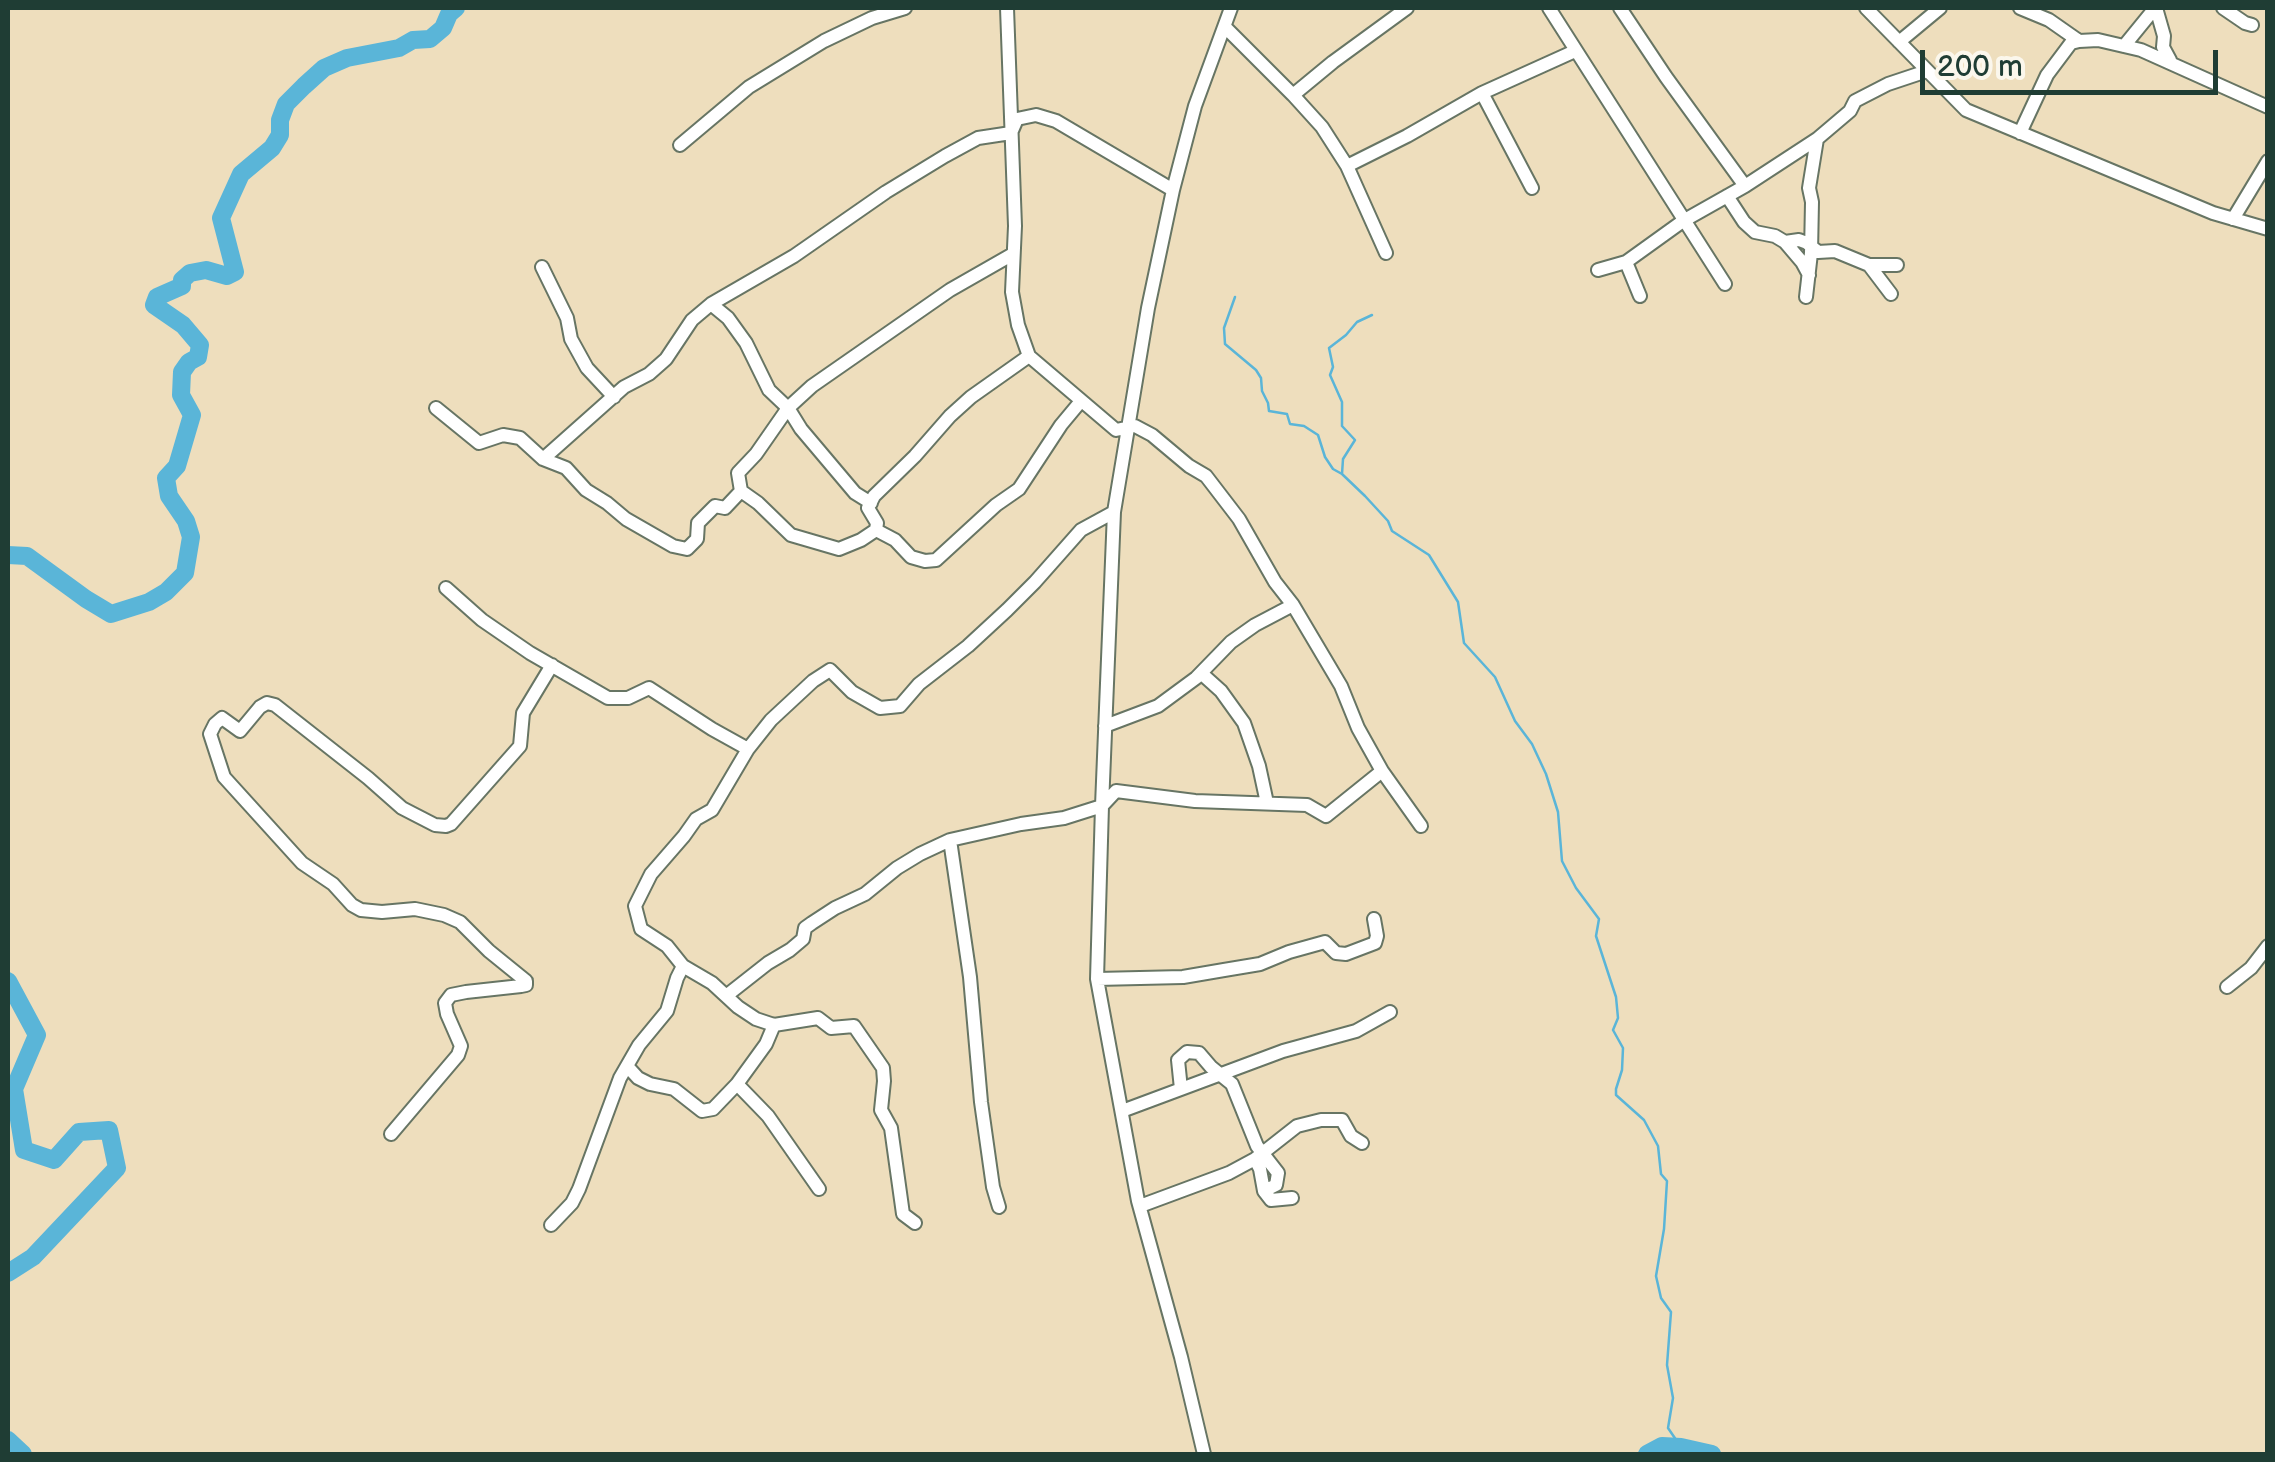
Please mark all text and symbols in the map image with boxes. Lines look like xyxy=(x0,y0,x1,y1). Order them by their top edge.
scale bar xyxy=(1925,30,2222,92)
text: 200 m xyxy=(1937,49,2023,85)

